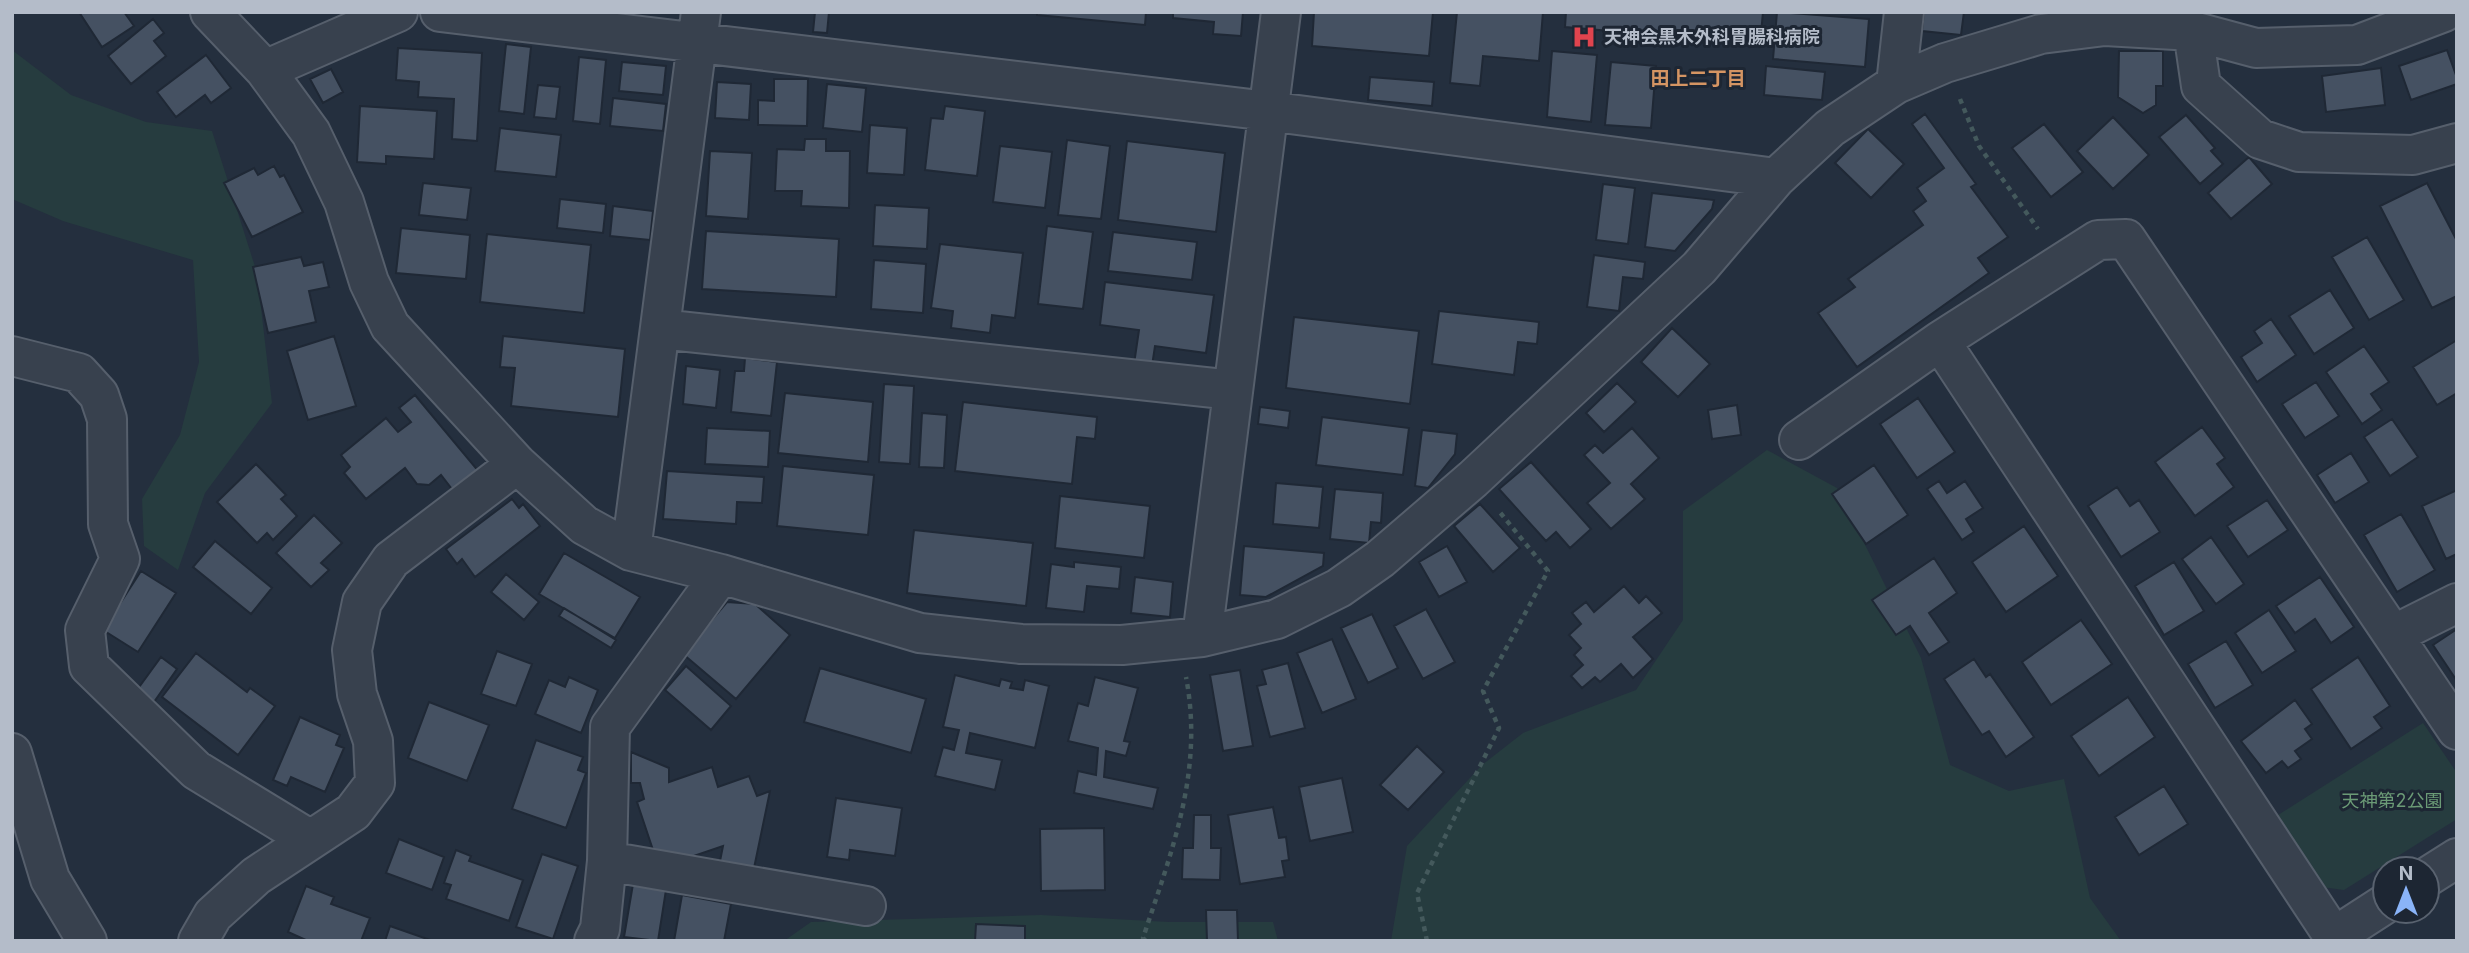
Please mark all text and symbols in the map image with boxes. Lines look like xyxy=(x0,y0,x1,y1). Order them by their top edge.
hospital icon: 天神会黒木外科胃腸科病院 xyxy=(1570,23,1598,51)
place label: 天神会黒木外科胃腸科病院 xyxy=(1604,26,1820,47)
district label: 田上二丁目 xyxy=(1650,67,1746,90)
park label: 天神第2公園 xyxy=(2342,790,2442,811)
north arrow xyxy=(2371,855,2441,925)
text: N xyxy=(2399,862,2413,885)

